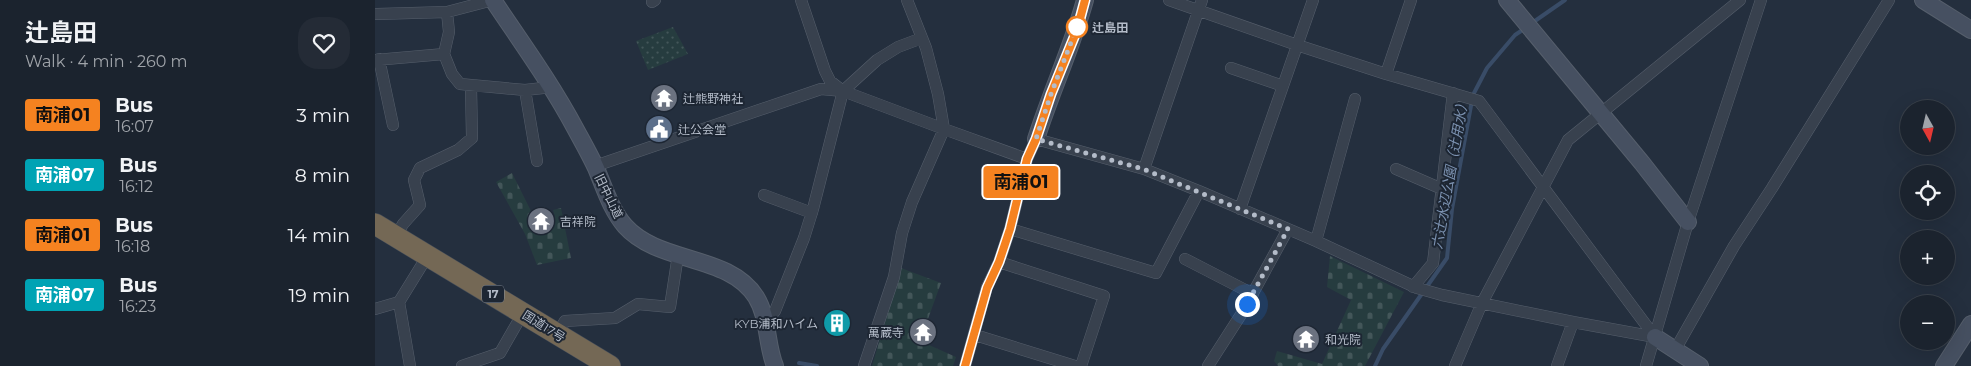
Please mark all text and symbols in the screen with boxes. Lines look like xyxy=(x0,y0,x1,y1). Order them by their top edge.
marker: 辻島田 xyxy=(1066,16,1088,38)
button: heart xyxy=(298,17,350,69)
text: 辻島田 xyxy=(25,18,97,47)
place label: 辻島田 xyxy=(1092,20,1128,35)
text: Walk · 4 min · 260 m xyxy=(25,52,187,71)
temple icon: 辻熊野神社 xyxy=(649,83,679,113)
place label: 辻熊野神社 xyxy=(683,91,743,106)
text: Bus xyxy=(115,94,153,117)
water label: 六辻水辺公園（辻用水） xyxy=(1428,96,1472,250)
north arrow xyxy=(1900,100,1955,155)
map controls xyxy=(1900,100,1955,350)
text: 南浦01 xyxy=(35,104,90,126)
text: 3 min xyxy=(296,104,350,127)
public building icon: 辻公会堂 xyxy=(644,114,674,144)
text: 16:07 xyxy=(115,117,154,136)
place label: 辻公会堂 xyxy=(678,122,726,137)
text: Bus xyxy=(119,154,157,177)
text: 南浦07 xyxy=(35,164,94,186)
text: 8 min xyxy=(295,164,350,187)
button: locate xyxy=(1900,165,1955,220)
line badge: 南浦01 xyxy=(986,166,1056,198)
street label: 旧中山道 xyxy=(592,171,626,221)
text: 南浦01 xyxy=(993,171,1049,193)
text: 16:12 xyxy=(119,177,153,196)
temple icon: 吉祥院 xyxy=(526,206,556,236)
text: Bus xyxy=(115,214,153,237)
place label: 吉祥院 xyxy=(560,214,596,229)
text: 南浦01 xyxy=(35,224,90,246)
text: 14 min xyxy=(287,224,350,247)
button: + xyxy=(1900,230,1955,285)
text: 16:18 xyxy=(115,237,150,256)
text: Bus xyxy=(119,274,157,297)
text: 南浦07 xyxy=(35,284,94,306)
text: 19 min xyxy=(288,284,350,307)
road number: 17 xyxy=(482,286,504,302)
your location xyxy=(1235,292,1260,317)
button: − xyxy=(1900,295,1955,350)
text: 16:23 xyxy=(119,297,156,316)
street label: 国道17号 xyxy=(520,307,568,345)
building icon: KYB浦和ハイム xyxy=(822,308,852,338)
place label: KYB浦和ハイム xyxy=(734,316,818,331)
temple icon: 萬蔵寺 xyxy=(908,317,938,347)
temple icon: 和光院 xyxy=(1291,324,1321,354)
place label: 萬蔵寺 xyxy=(868,325,904,340)
place label: 和光院 xyxy=(1325,332,1361,347)

